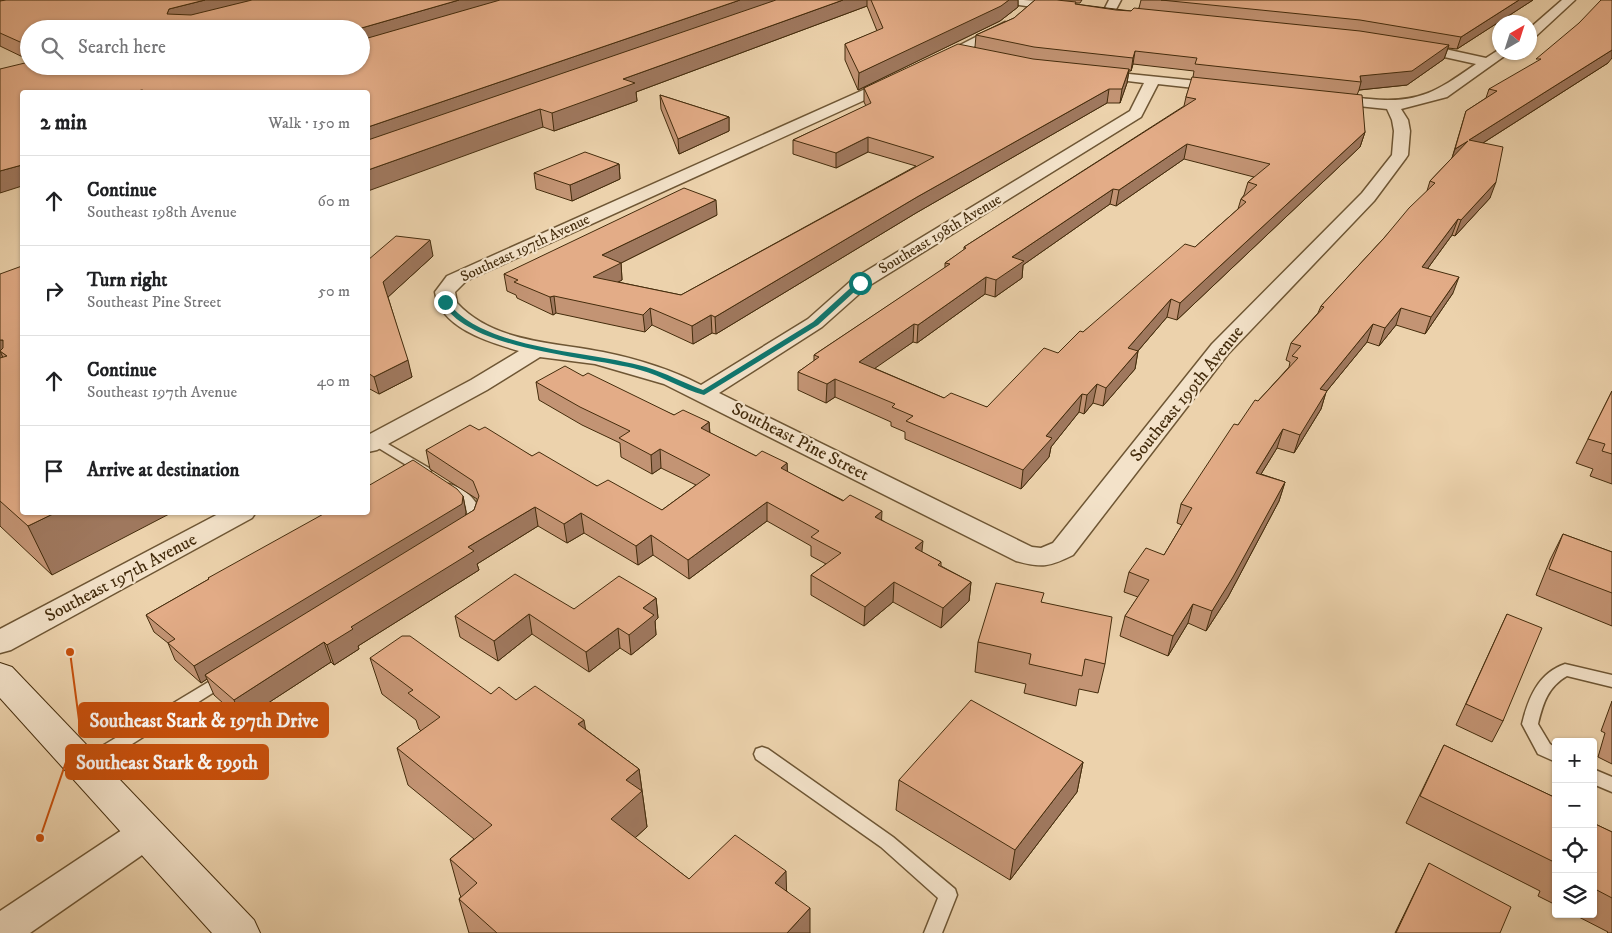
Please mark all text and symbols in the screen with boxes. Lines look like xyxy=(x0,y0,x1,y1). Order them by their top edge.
north arrow xyxy=(1492,15,1537,60)
search box xyxy=(20,20,370,75)
icon: search xyxy=(38,34,66,62)
text: Search here xyxy=(78,36,166,59)
text: 2 min xyxy=(40,110,87,136)
text: Walk · 150 m xyxy=(268,113,350,133)
text: Continue xyxy=(87,179,157,202)
icon: ahead xyxy=(40,187,68,215)
street label: Southeast 198th Avenue xyxy=(875,190,1005,278)
text: 60 m xyxy=(318,191,350,211)
text: Southeast 198th Avenue xyxy=(87,202,237,222)
street label: Southeast 197th Avenue xyxy=(457,210,593,286)
text: Turn right xyxy=(87,269,167,292)
route start xyxy=(849,272,872,295)
icon: right xyxy=(40,277,68,305)
text: 50 m xyxy=(318,281,350,301)
route end xyxy=(434,291,457,314)
text: Southeast Pine Street xyxy=(87,292,221,312)
street label: Southeast 199th Avenue xyxy=(1126,322,1248,466)
text: Continue xyxy=(87,359,157,382)
icon: ahead xyxy=(40,367,68,395)
text: 40 m xyxy=(317,371,350,391)
text: Southeast 197th Avenue xyxy=(87,382,237,402)
street label: Southeast Pine Street xyxy=(728,398,873,486)
icon: arrive xyxy=(40,457,68,485)
text: Arrive at destination xyxy=(87,459,239,482)
street label: Southeast 197th Avenue xyxy=(41,529,201,627)
callout: Southeast Stark & 197th Drive xyxy=(79,703,328,737)
text: Southeast Stark & 197th Drive xyxy=(90,710,319,733)
map controls xyxy=(1552,738,1597,918)
button: + xyxy=(1552,738,1597,783)
callout: Southeast Stark & 199th xyxy=(66,745,268,779)
text: Southeast Stark & 199th xyxy=(76,752,259,775)
button: − xyxy=(1552,783,1597,828)
button: locate xyxy=(1552,828,1597,873)
button: layers xyxy=(1552,873,1597,918)

